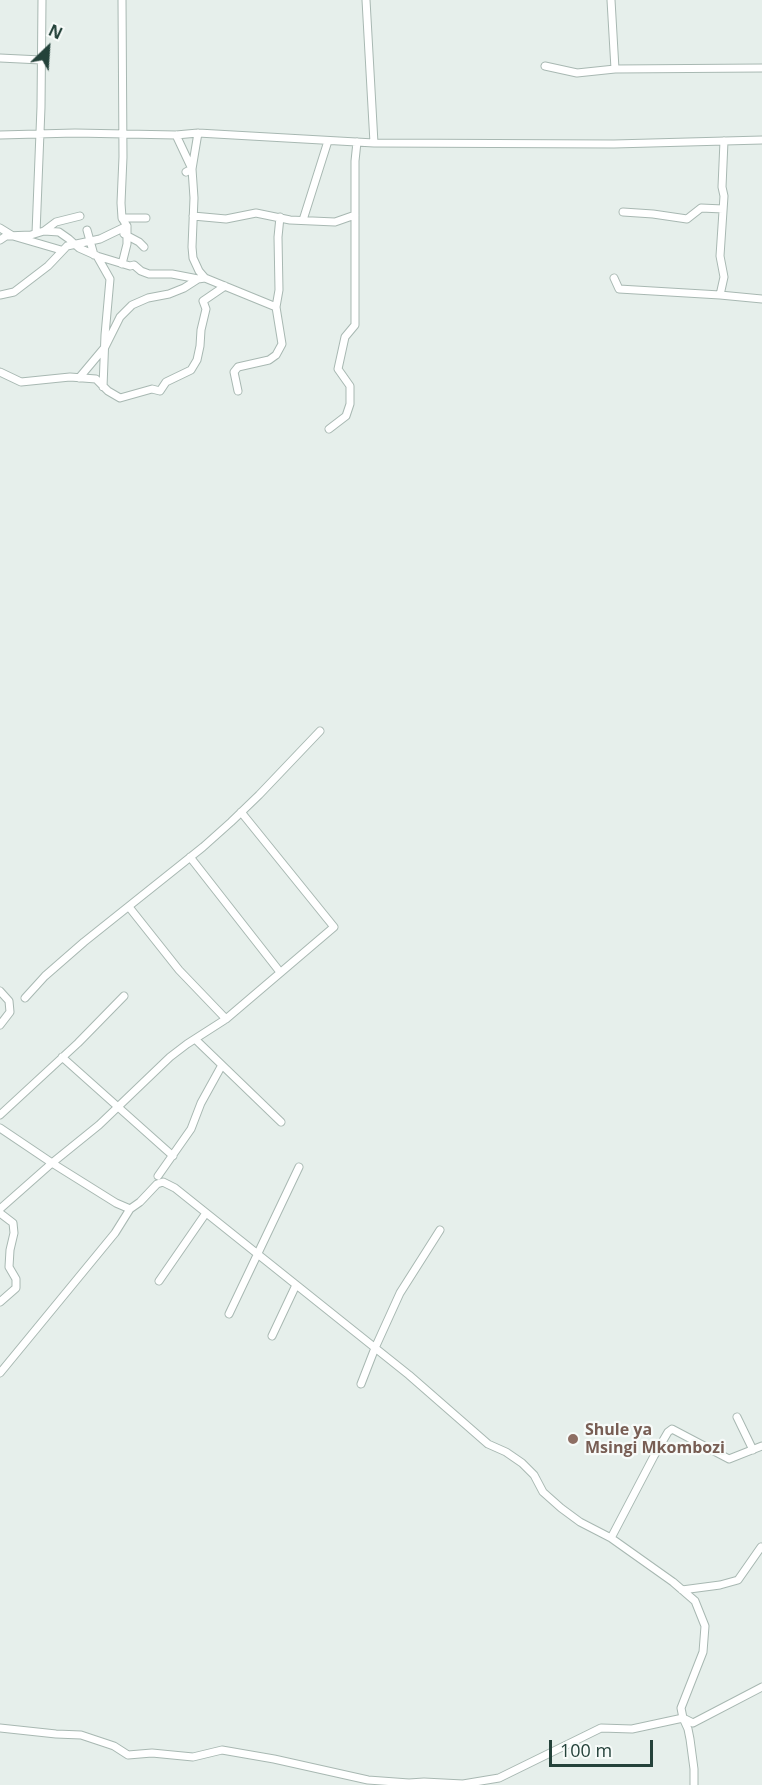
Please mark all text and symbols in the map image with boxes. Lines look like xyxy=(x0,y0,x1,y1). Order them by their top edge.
north arrow xyxy=(18,18,78,78)
text: N xyxy=(45,19,66,44)
place label: Shule ya Msingi Mkombozi xyxy=(585,1420,725,1458)
marker: Shule ya Msingi Mkombozi xyxy=(566,1432,580,1446)
scale bar xyxy=(552,1728,656,1766)
text: 100 m xyxy=(560,1738,612,1762)

